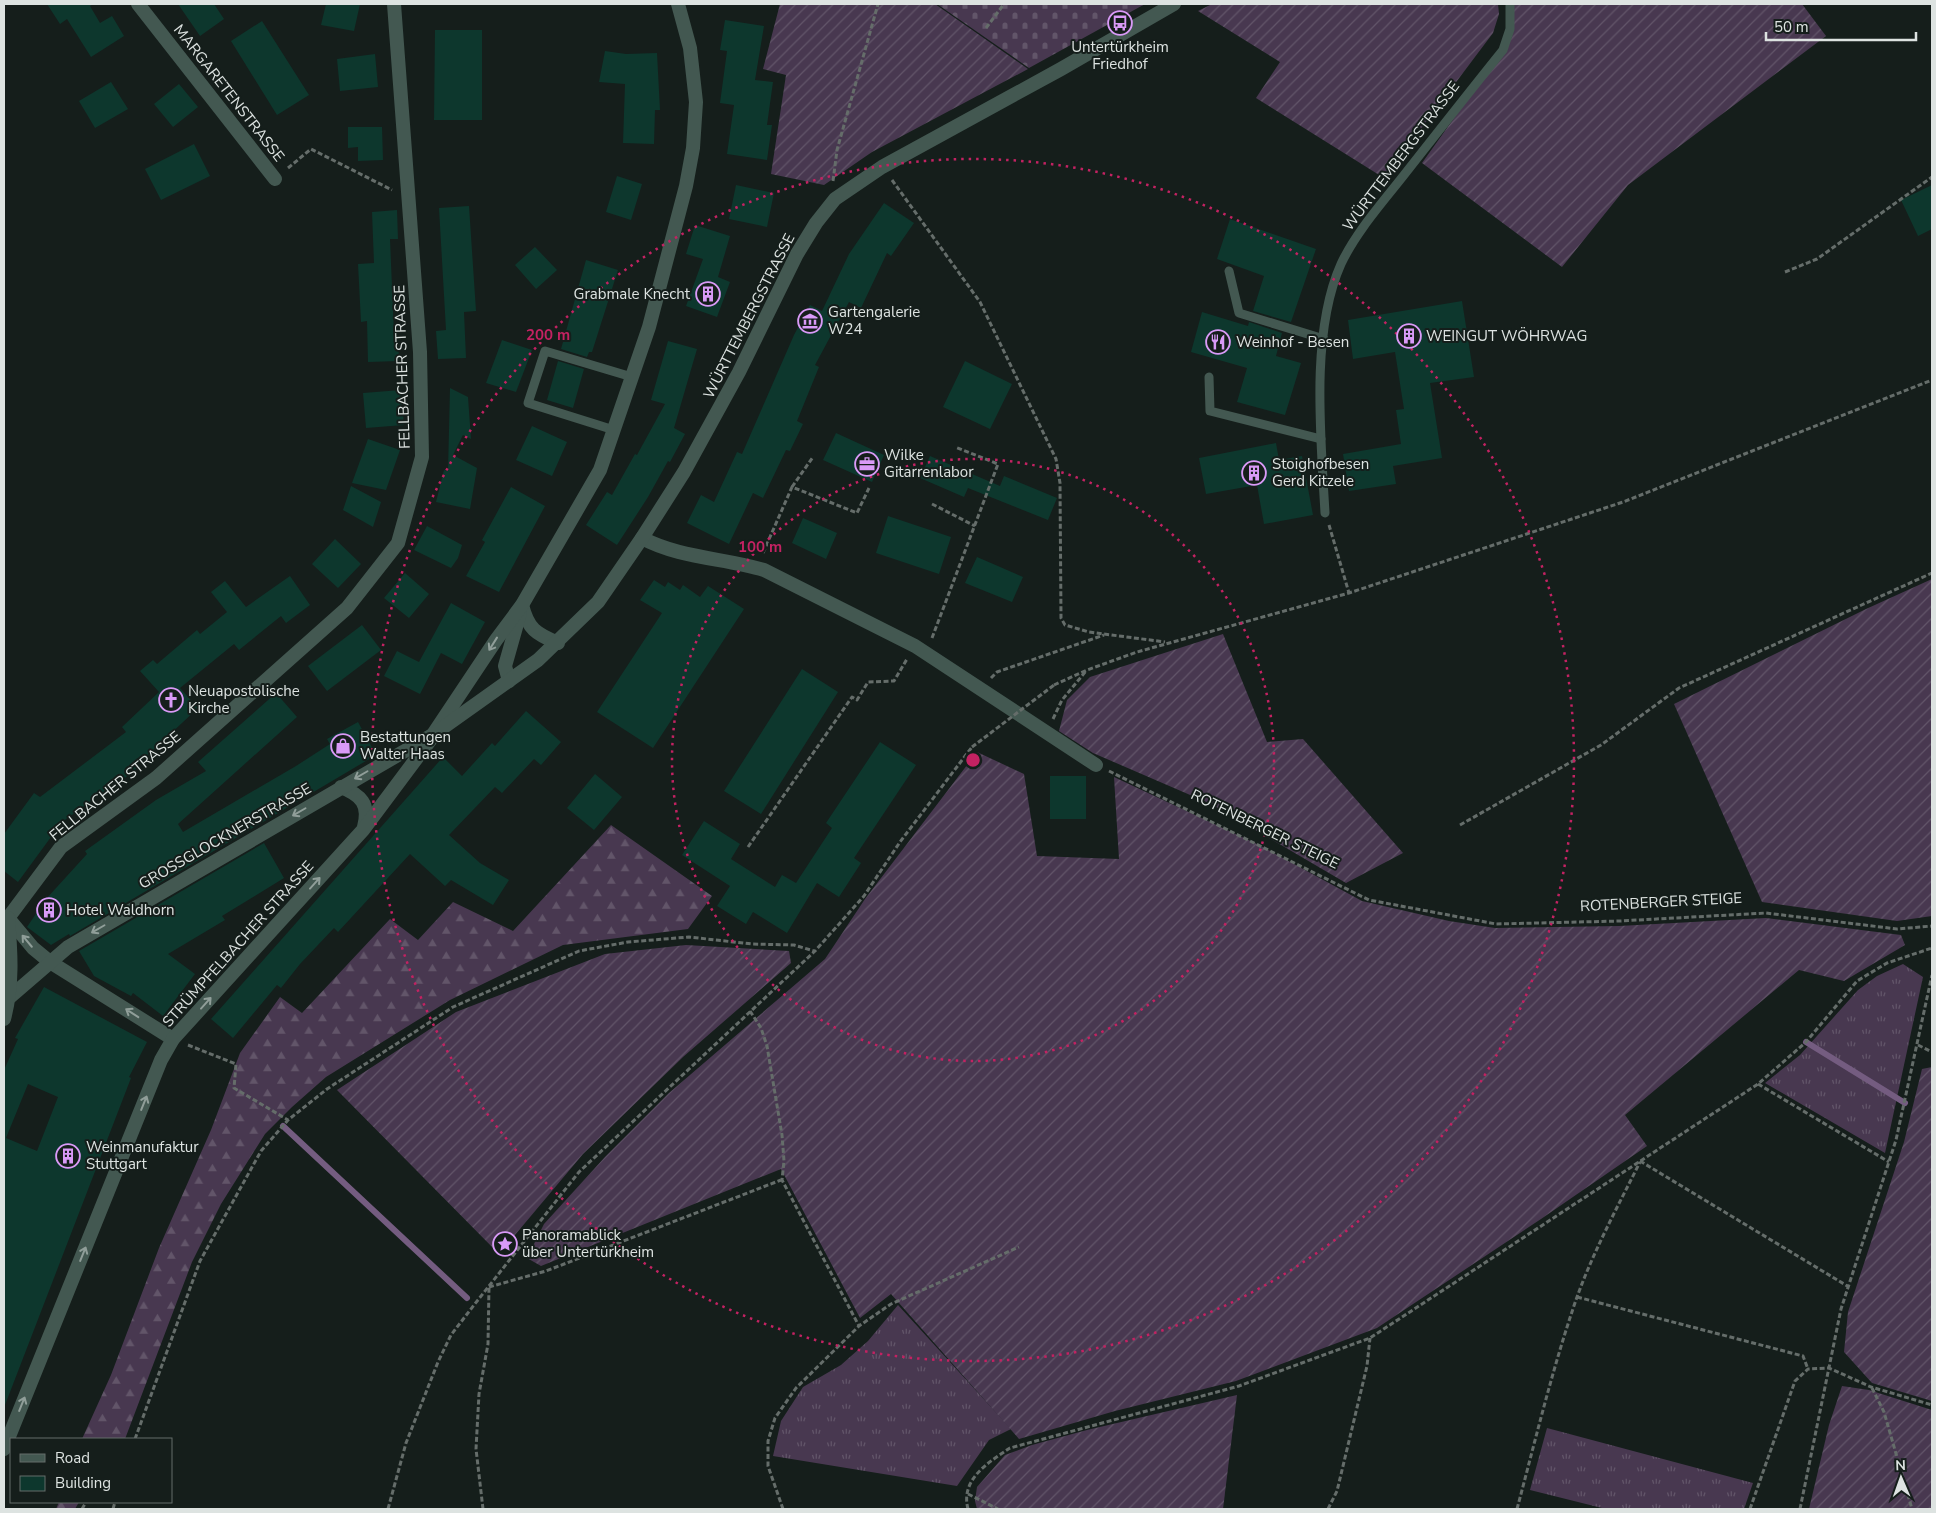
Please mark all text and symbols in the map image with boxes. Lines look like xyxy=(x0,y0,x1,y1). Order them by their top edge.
bus stop icon: Untertürkheim Friedhof xyxy=(1107,10,1133,36)
scale bar xyxy=(1766,10,1916,42)
text: 50 m xyxy=(1774,17,1809,37)
street label: MARGARETENSTRASSE xyxy=(169,20,289,166)
place label: Untertürkheim Friedhof xyxy=(1071,37,1169,74)
street label: WÜRTTEMBERGSTRASSE xyxy=(1338,77,1464,235)
street label: WÜRTTEMBERGSTRASSE xyxy=(699,230,799,402)
building icon: Grabmale Knecht xyxy=(695,281,721,307)
place label: Grabmale Knecht xyxy=(574,284,691,304)
street label: FELLBACHER STRASSE xyxy=(389,285,415,449)
place label: Gartengalerie W24 xyxy=(828,302,920,339)
museum icon: Gartengalerie W24 xyxy=(797,308,823,334)
building icon: WEINGUT WÖHRWAG xyxy=(1396,323,1422,349)
text: 200 m xyxy=(526,325,570,345)
place label: WEINGUT WÖHRWAG xyxy=(1426,326,1587,346)
restaurant icon: Weinhof - Besen xyxy=(1205,329,1231,355)
place label: Weinhof - Besen xyxy=(1236,332,1349,352)
place label: Wilke Gitarrenlabor xyxy=(884,445,974,482)
office icon: Wilke Gitarrenlabor xyxy=(854,451,880,477)
place label: Stoighofbesen Gerd Kitzele xyxy=(1272,454,1369,491)
building icon: Stoighofbesen Gerd Kitzele xyxy=(1241,460,1267,486)
text: 100 m xyxy=(738,537,782,557)
one-way arrow xyxy=(488,637,498,651)
place label: Neuapostolische Kirche xyxy=(188,681,300,718)
church icon: Neuapostolische Kirche xyxy=(158,687,184,713)
street label: FELLBACHER STRASSE xyxy=(45,727,185,845)
place label: Bestattungen Walter Haas xyxy=(360,727,451,764)
shop icon: Bestattungen Walter Haas xyxy=(330,733,356,759)
centre of rings xyxy=(964,751,982,769)
one-way arrow xyxy=(355,771,369,781)
street label: GROSSGLOCKNERSTRASSE xyxy=(135,778,315,894)
street label: ROTENBERGER STEIGE xyxy=(1188,784,1342,874)
one-way arrow xyxy=(292,807,306,817)
street label: STRÜMPFELBACHER STRASSE xyxy=(158,857,318,1031)
one-way arrow xyxy=(309,876,321,889)
street label: ROTENBERGER STEIGE xyxy=(1579,888,1743,916)
building icon: Hotel Waldhorn xyxy=(36,897,62,923)
place label: Hotel Waldhorn xyxy=(66,900,175,920)
one-way arrow xyxy=(92,925,106,935)
one-way arrow xyxy=(22,935,33,948)
one-way arrow xyxy=(200,997,212,1010)
one-way arrow xyxy=(126,1008,140,1018)
one-way arrow xyxy=(140,1096,149,1111)
place label: Weinmanufaktur Stuttgart xyxy=(86,1137,199,1174)
building icon: Weinmanufaktur Stuttgart xyxy=(55,1143,81,1169)
place label: Panoramablick über Untertürkheim xyxy=(522,1225,654,1262)
place icon: Panoramablick über Untertürkheim xyxy=(492,1231,518,1257)
one-way arrow xyxy=(79,1246,88,1262)
one-way arrow xyxy=(18,1397,27,1412)
legend xyxy=(10,1438,172,1503)
text: Road xyxy=(55,1448,90,1468)
north arrow xyxy=(1876,1453,1926,1503)
text: N xyxy=(1895,1456,1906,1475)
text: Building xyxy=(55,1473,111,1493)

